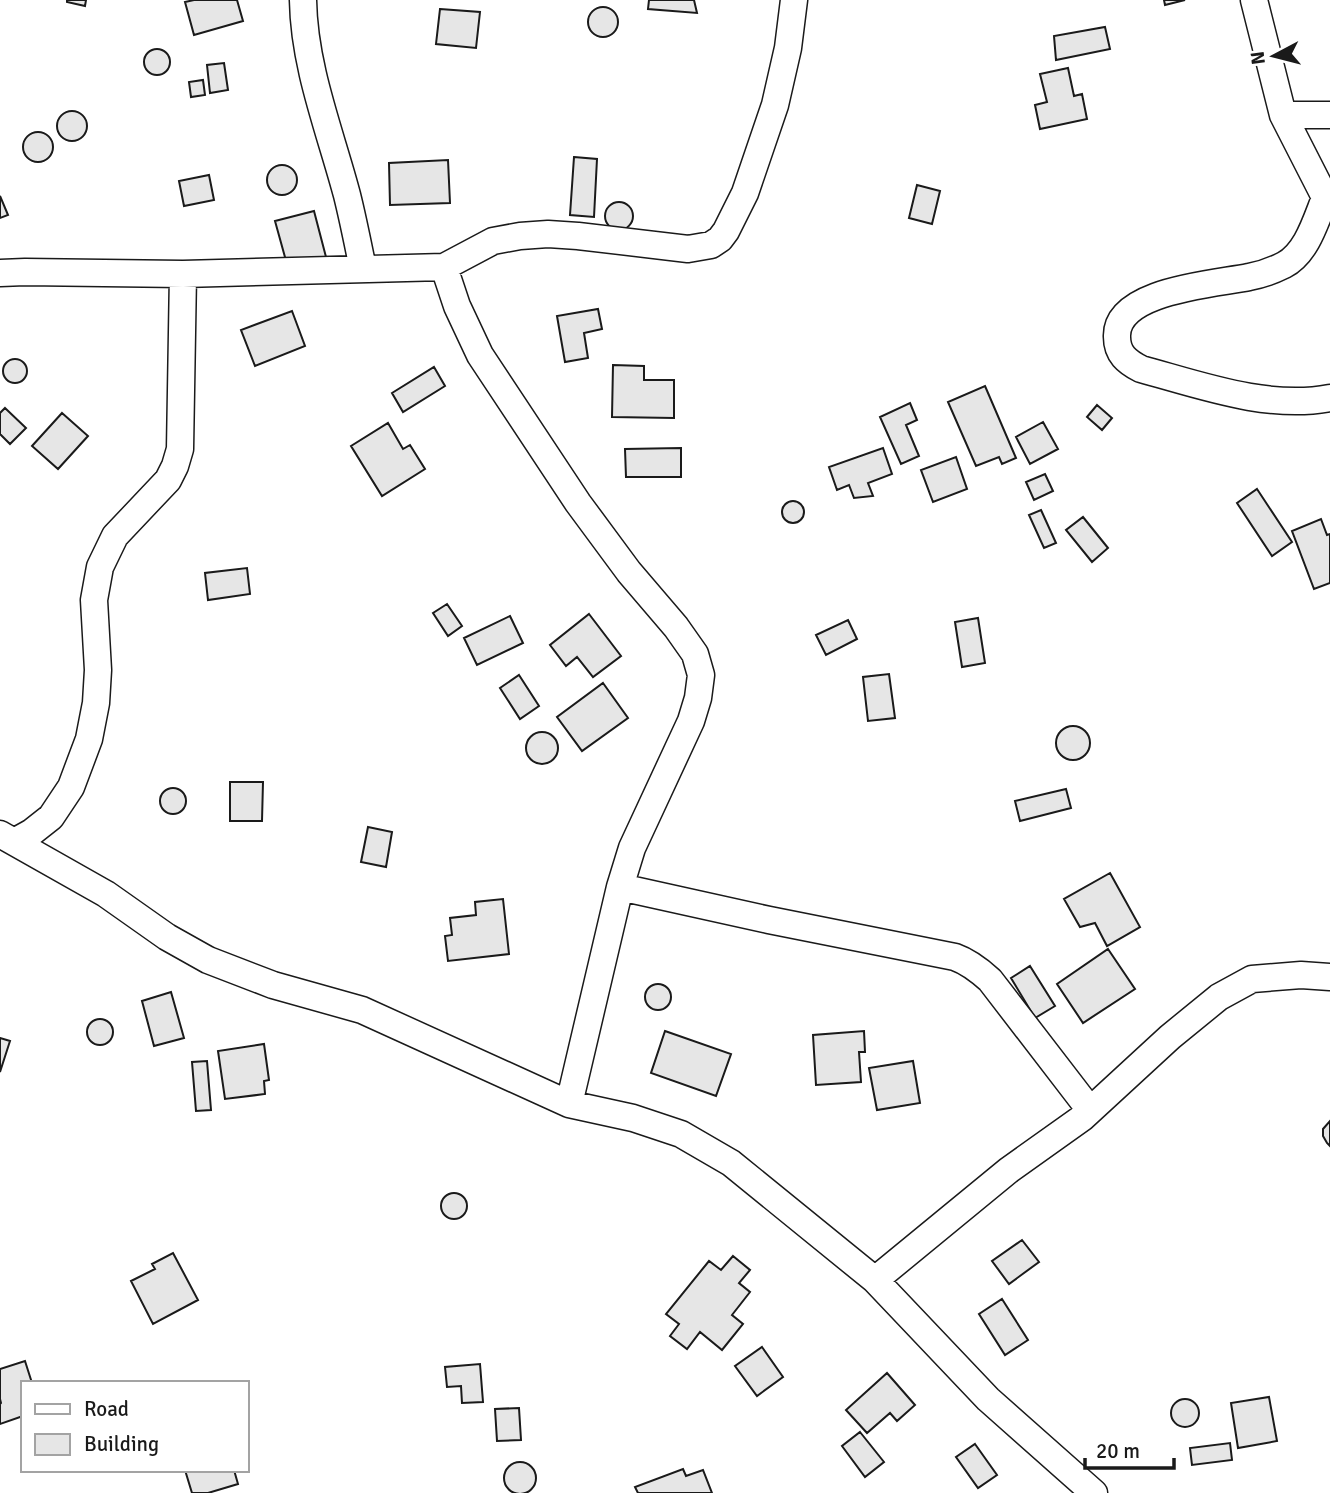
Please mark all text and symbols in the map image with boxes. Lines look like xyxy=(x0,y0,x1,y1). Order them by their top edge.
north arrow xyxy=(1239,21,1309,91)
text: N xyxy=(1245,50,1271,66)
legend xyxy=(21,1381,248,1472)
text: Road xyxy=(84,1396,129,1422)
scale bar xyxy=(1085,1426,1174,1470)
text: Building xyxy=(84,1431,159,1457)
text: 20 m xyxy=(1096,1438,1140,1464)

